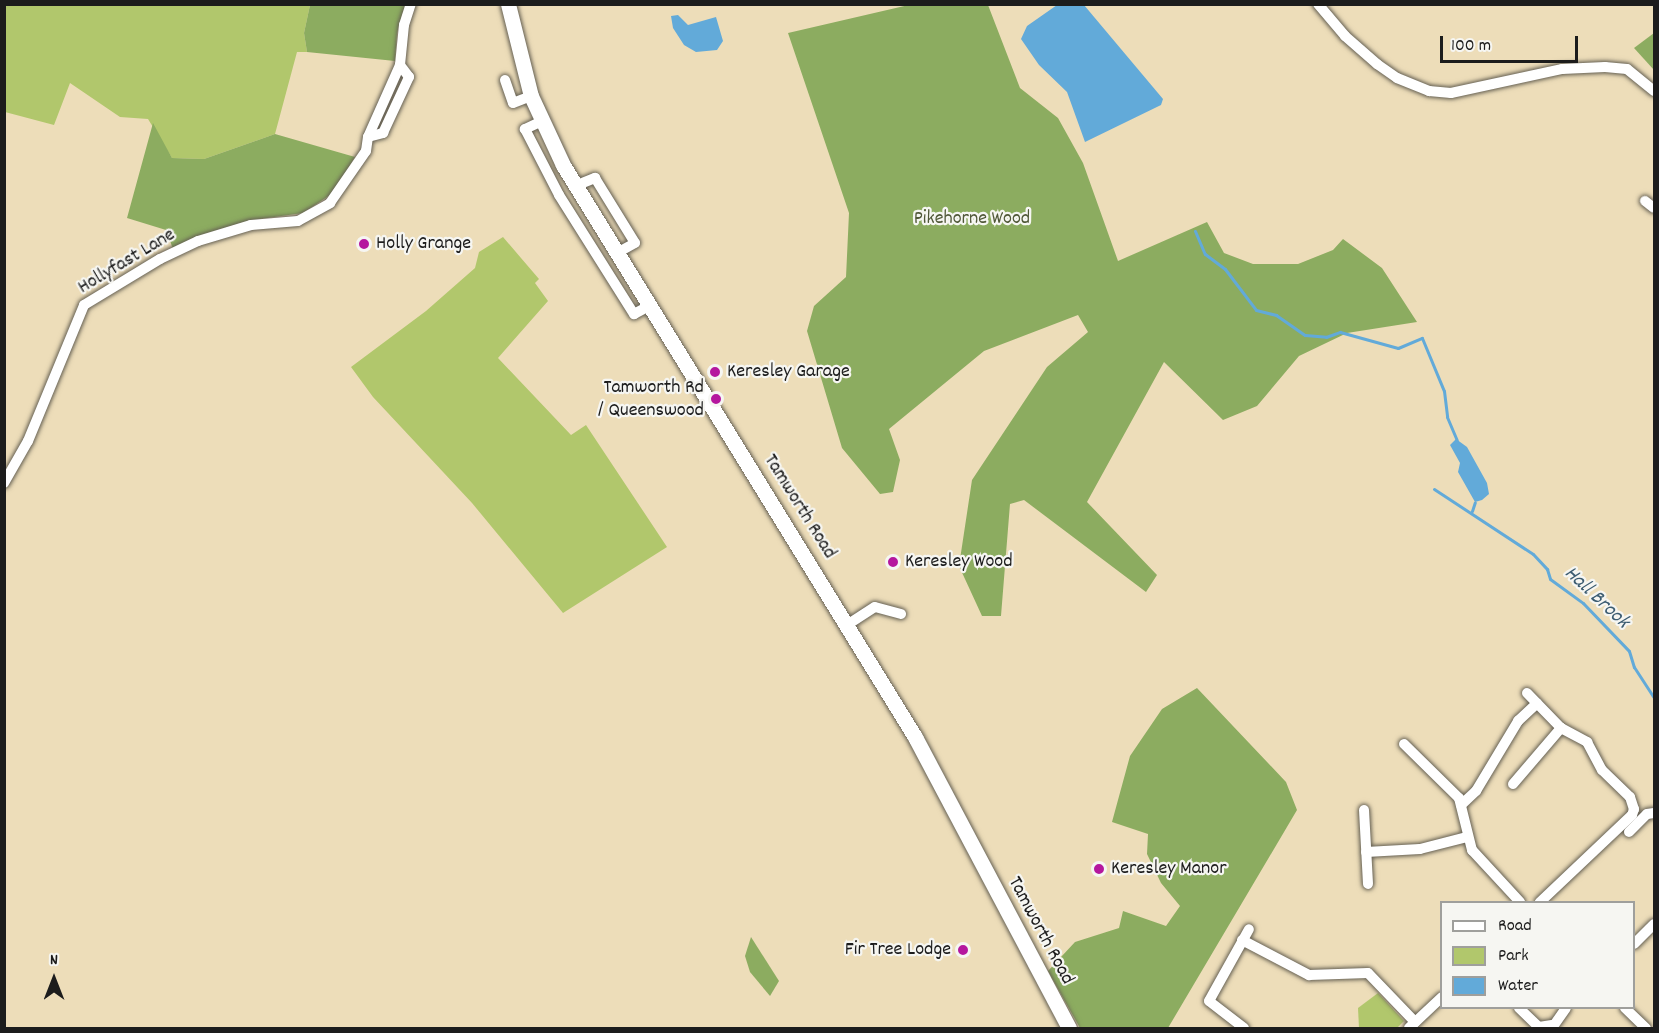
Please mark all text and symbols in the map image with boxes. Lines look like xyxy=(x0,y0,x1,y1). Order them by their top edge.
scale bar xyxy=(1443,24,1581,62)
text: 100 m xyxy=(1451,34,1491,59)
park label: Pikehorne Wood xyxy=(914,207,1030,231)
street label: Hollyfast Lane xyxy=(74,224,180,300)
place label: Holly Grange xyxy=(376,232,471,256)
marker: Holly Grange xyxy=(357,237,371,251)
place label: Keresley Garage xyxy=(727,360,850,384)
marker: Keresley Garage xyxy=(708,365,722,379)
place label: Tamworth Rd / Queenswood xyxy=(598,376,704,423)
marker: Tamworth Rd / Queenswood xyxy=(709,392,723,406)
street label: Tamworth Road xyxy=(757,450,841,564)
place label: Keresley Wood xyxy=(905,550,1013,574)
marker: Keresley Wood xyxy=(886,555,900,569)
water label: Hall Brook xyxy=(1558,561,1634,635)
place label: Keresley Manor xyxy=(1111,857,1227,881)
marker: Keresley Manor xyxy=(1092,862,1106,876)
street label: Tamworth Road xyxy=(1002,873,1078,989)
legend xyxy=(1440,901,1635,1009)
text: Road xyxy=(1498,914,1532,939)
place label: Fir Tree Lodge xyxy=(845,938,951,962)
marker: Fir Tree Lodge xyxy=(956,943,970,957)
text: Park xyxy=(1498,944,1529,969)
north arrow xyxy=(24,949,84,1009)
text: N xyxy=(50,949,58,972)
text: Water xyxy=(1498,974,1538,999)

